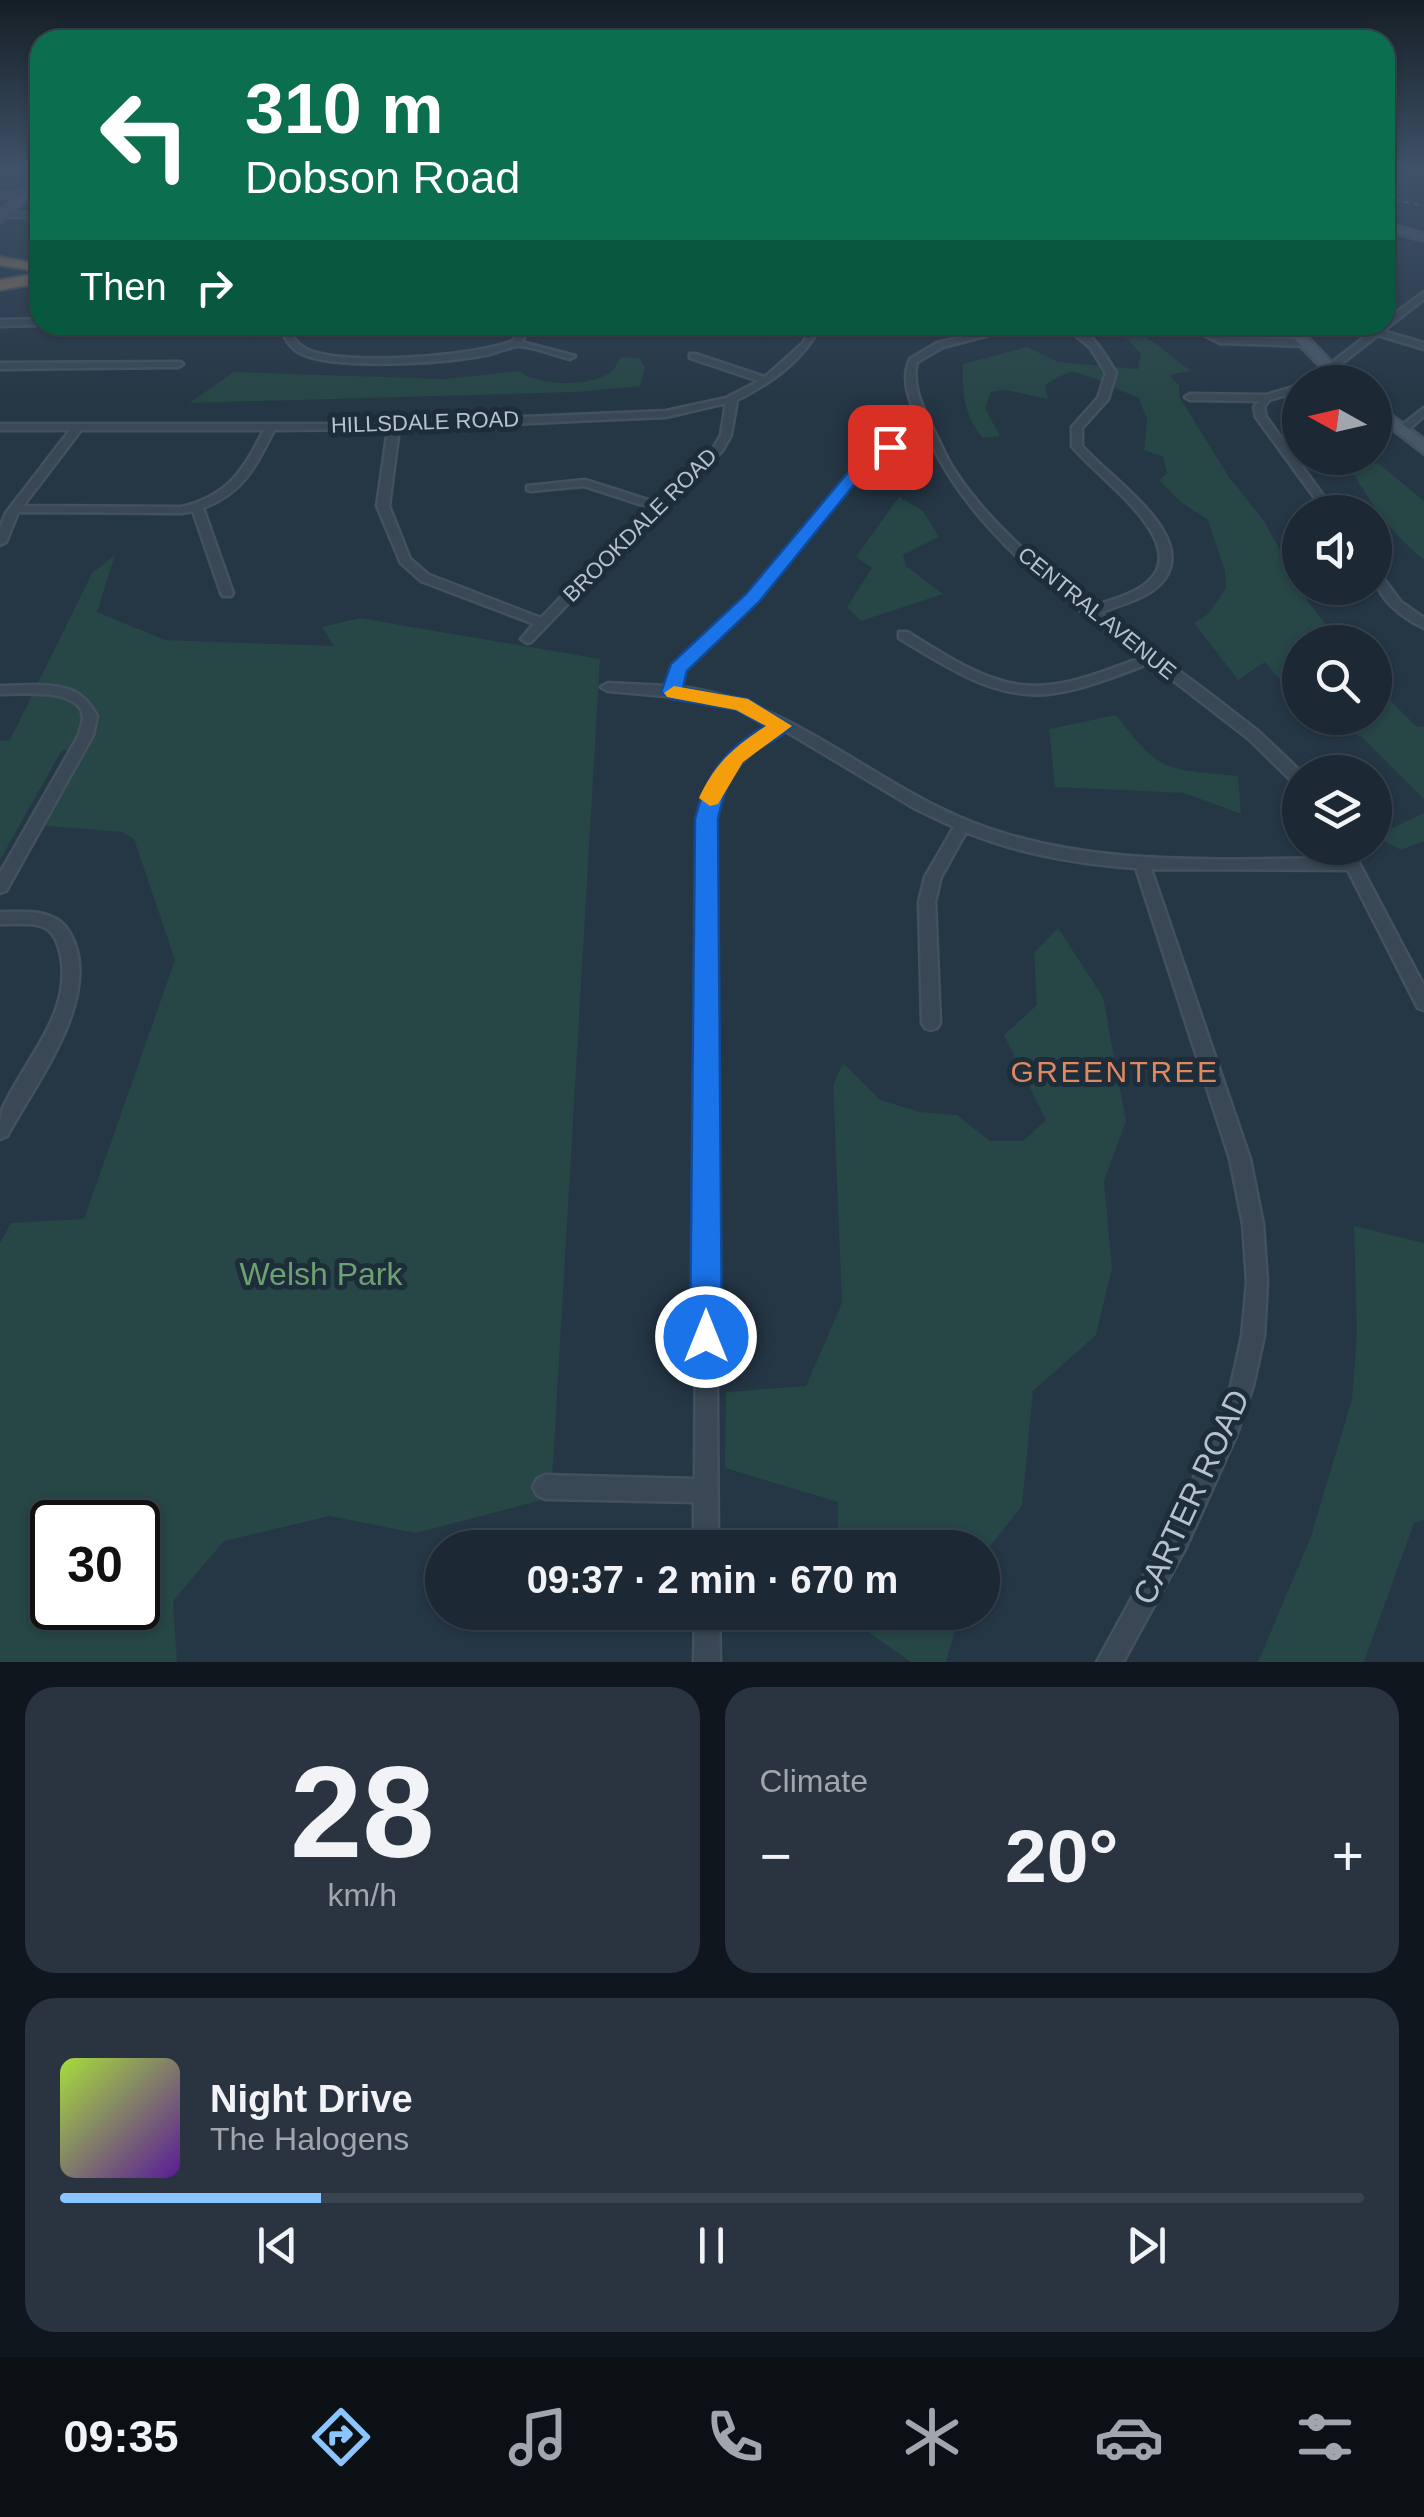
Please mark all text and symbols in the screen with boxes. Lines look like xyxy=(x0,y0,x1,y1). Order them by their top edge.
icon: left xyxy=(80,70,210,200)
text: 310 m xyxy=(245,70,443,148)
text: Dobson Road xyxy=(245,152,520,203)
icon: right xyxy=(187,260,242,315)
text: Then xyxy=(80,266,167,308)
north arrow xyxy=(1282,365,1392,475)
map controls xyxy=(1282,365,1392,865)
pin xyxy=(848,405,933,490)
street label: HILLSDALE ROAD xyxy=(330,406,520,438)
icon: arrive xyxy=(863,420,918,475)
street label: BROOKDALE ROAD xyxy=(558,443,722,607)
button: sound xyxy=(1282,495,1392,605)
street label: CENTRAL AVENUE xyxy=(1013,542,1181,684)
button: search xyxy=(1282,625,1392,735)
button: layers xyxy=(1282,755,1392,865)
district label: GREENTREE xyxy=(1010,1055,1220,1088)
park label: Welsh Park xyxy=(239,1256,404,1292)
position arrow xyxy=(654,1285,758,1389)
street label: CARTER ROAD xyxy=(1126,1384,1256,1610)
speed limit sign: 30 xyxy=(30,1500,160,1630)
text: 09:37 · 2 min · 670 m xyxy=(527,1559,898,1601)
text: 28 xyxy=(290,1739,435,1885)
text: Climate xyxy=(760,1763,868,1799)
text: 20° xyxy=(1005,1814,1118,1898)
text: − xyxy=(760,1825,792,1887)
text: + xyxy=(1332,1825,1364,1887)
text: km/h xyxy=(328,1877,397,1913)
text: Night Drive xyxy=(210,2078,413,2120)
text: The Halogens xyxy=(210,2121,409,2157)
icon: previous xyxy=(250,2218,305,2273)
icon: pause xyxy=(684,2218,739,2273)
icon: next xyxy=(1119,2218,1174,2273)
icon: directions xyxy=(306,2402,376,2472)
icon: music xyxy=(503,2402,573,2472)
icon: phone xyxy=(700,2402,770,2472)
icon: climate xyxy=(897,2402,967,2472)
icon: car xyxy=(1094,2402,1164,2472)
icon: filters xyxy=(1290,2402,1360,2472)
text: 09:35 xyxy=(63,2411,179,2462)

